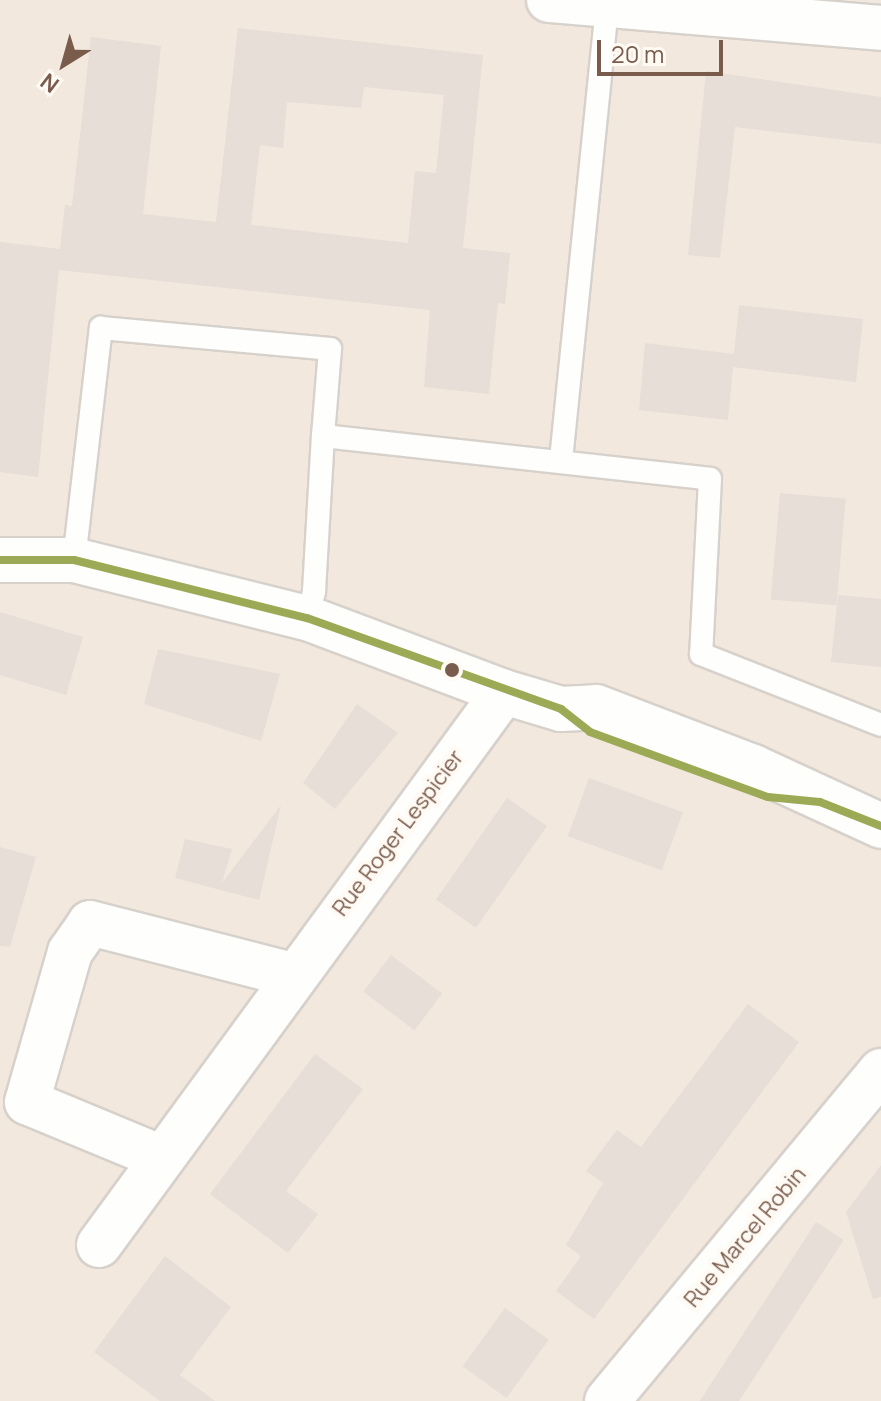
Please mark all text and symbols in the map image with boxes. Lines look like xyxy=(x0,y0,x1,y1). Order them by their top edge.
north arrow xyxy=(24,24,104,104)
scale bar xyxy=(601,24,727,74)
text: 20 m xyxy=(611,37,664,70)
text: N xyxy=(34,66,65,100)
unlabelled marker xyxy=(444,662,460,678)
street label: Rue Roger Lespicier xyxy=(327,745,469,921)
street label: Rue Marcel Robin xyxy=(679,1161,811,1313)

